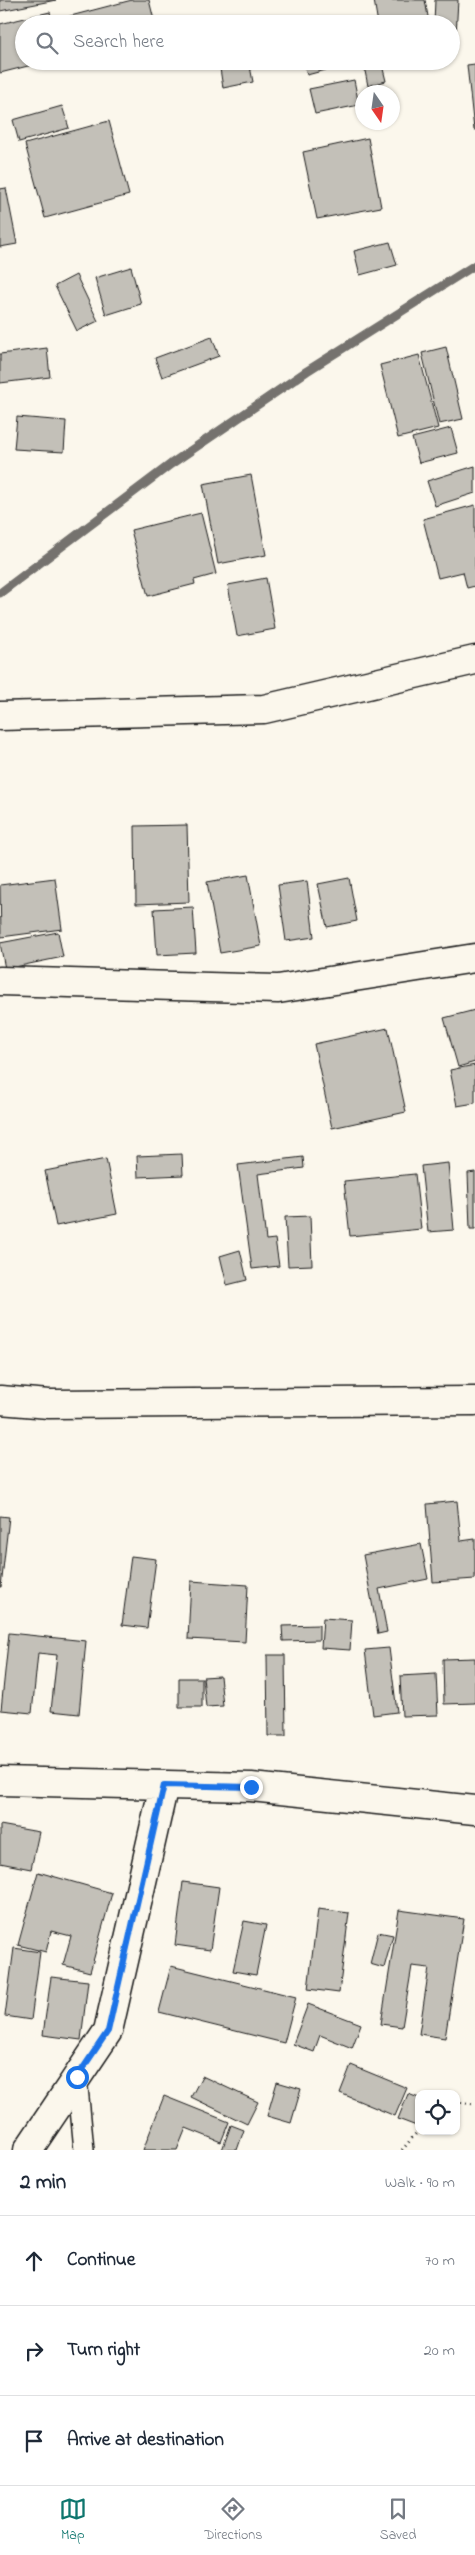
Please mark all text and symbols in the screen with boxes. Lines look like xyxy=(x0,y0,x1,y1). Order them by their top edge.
search box xyxy=(15,15,460,70)
icon: search xyxy=(33,29,61,57)
text: Search here xyxy=(73,29,164,56)
north arrow xyxy=(355,85,400,130)
route end xyxy=(240,1776,263,1799)
route start xyxy=(66,2066,89,2089)
map controls xyxy=(415,2090,460,2135)
button: locate xyxy=(415,2090,460,2135)
text: 2 min xyxy=(20,2168,66,2198)
text: Walk · 90 m xyxy=(385,2171,455,2195)
icon: ahead xyxy=(20,2247,48,2275)
text: Continue xyxy=(67,2247,135,2274)
text: 70 m xyxy=(425,2249,455,2273)
icon: right xyxy=(20,2337,48,2365)
text: Turn right xyxy=(67,2337,140,2364)
text: 20 m xyxy=(424,2339,455,2363)
icon: arrive xyxy=(20,2427,48,2455)
text: Arrive at destination xyxy=(67,2427,224,2454)
tab: Map xyxy=(59,2495,87,2546)
tab: Directions xyxy=(204,2495,262,2546)
tab: Saved xyxy=(380,2495,416,2546)

